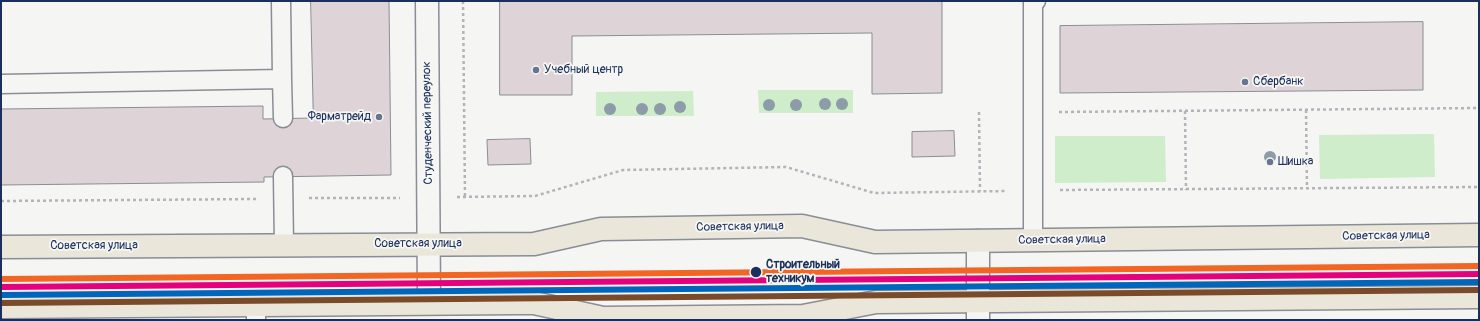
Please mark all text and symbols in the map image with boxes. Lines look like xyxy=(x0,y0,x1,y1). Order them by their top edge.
street label: Студенческий переулок xyxy=(420,61,436,185)
place label: Учебный центр xyxy=(544,63,623,77)
marker: Учебный центр xyxy=(531,65,541,75)
place label: Сбербанк xyxy=(1253,75,1304,89)
marker: Сбербанк xyxy=(1240,77,1250,87)
place label: Фарматрейд xyxy=(308,110,371,124)
marker: Фарматрейд xyxy=(374,112,384,122)
place label: Шишка xyxy=(1278,155,1313,169)
marker: Шишка xyxy=(1265,157,1275,167)
street label: Советская улица xyxy=(696,219,784,235)
street label: Советская улица xyxy=(1342,228,1430,244)
street label: Советская улица xyxy=(1018,232,1106,248)
street label: Советская улица xyxy=(374,237,462,251)
street label: Советская улица xyxy=(50,239,138,253)
place label: Строительный техникум xyxy=(766,258,840,286)
marker: Строительный техникум xyxy=(749,265,763,279)

